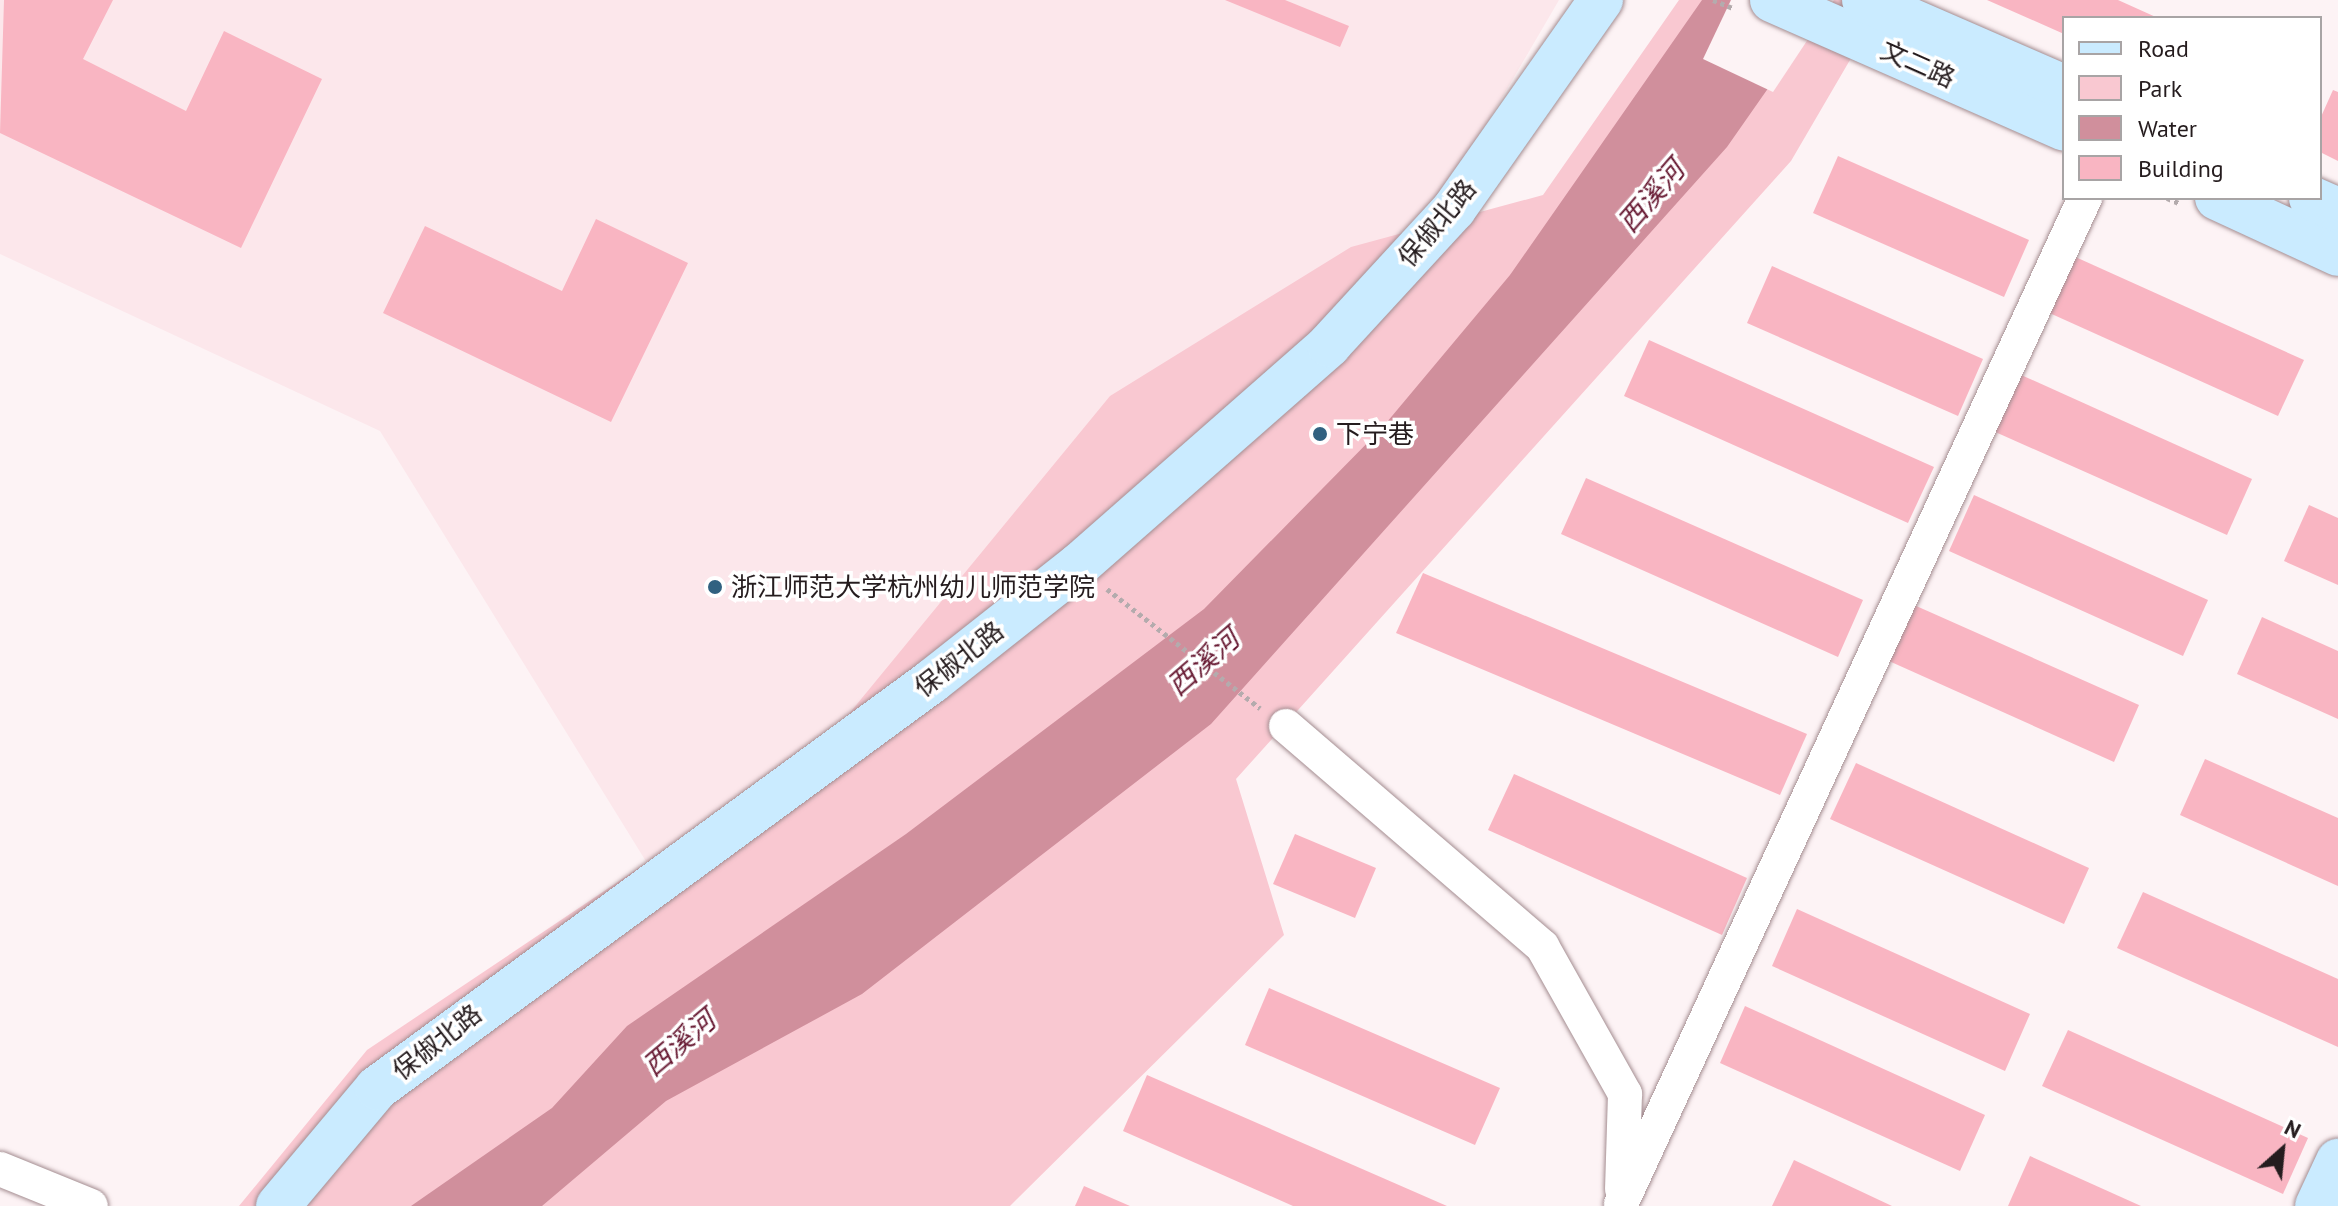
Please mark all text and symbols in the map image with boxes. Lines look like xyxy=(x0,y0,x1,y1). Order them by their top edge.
legend xyxy=(2062,16,2322,200)
text: Road xyxy=(2138,33,2189,64)
street label: 文二路 xyxy=(1876,34,1960,94)
text: Park xyxy=(2138,73,2182,104)
text: Water xyxy=(2138,113,2197,144)
water label: 西溪河 xyxy=(1611,153,1691,239)
text: Building xyxy=(2138,153,2224,184)
street label: 保俶北路 xyxy=(1392,173,1482,273)
place label: 下宁巷 xyxy=(1336,418,1414,450)
marker: 下宁巷 xyxy=(1311,425,1329,443)
place label: 浙江师范大学杭州幼儿师范学院 xyxy=(731,571,1095,603)
marker: 浙江师范大学杭州幼儿师范学院 xyxy=(706,578,724,596)
street label: 保俶北路 xyxy=(908,615,1010,703)
water label: 西溪河 xyxy=(1160,622,1246,702)
street label: 保俶北路 xyxy=(386,998,488,1086)
water label: 西溪河 xyxy=(636,1003,722,1083)
north arrow xyxy=(2242,1110,2322,1190)
text: N xyxy=(2280,1113,2306,1144)

